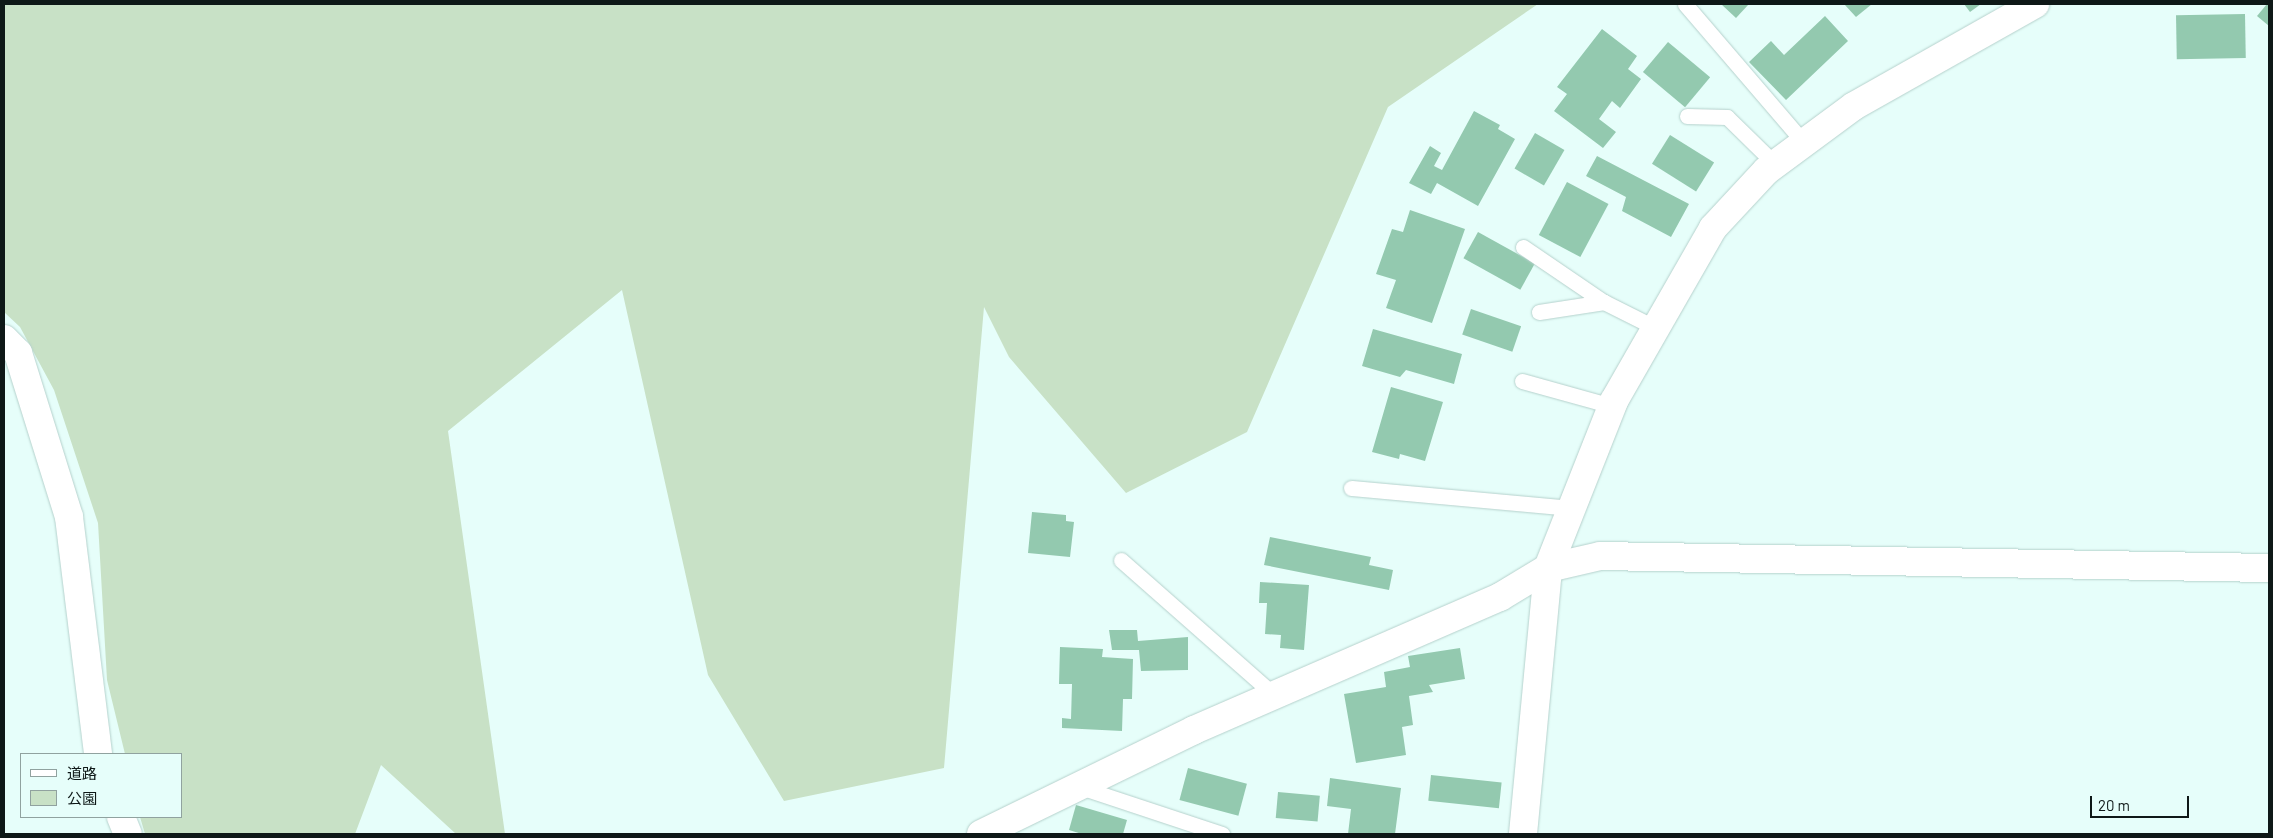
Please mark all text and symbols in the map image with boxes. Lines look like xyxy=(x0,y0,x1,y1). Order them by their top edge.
legend xyxy=(20,753,182,818)
text: 道路 xyxy=(67,764,97,782)
scale bar xyxy=(2093,786,2192,818)
text: 公園 xyxy=(67,789,97,807)
text: 20 m xyxy=(2098,796,2130,814)

